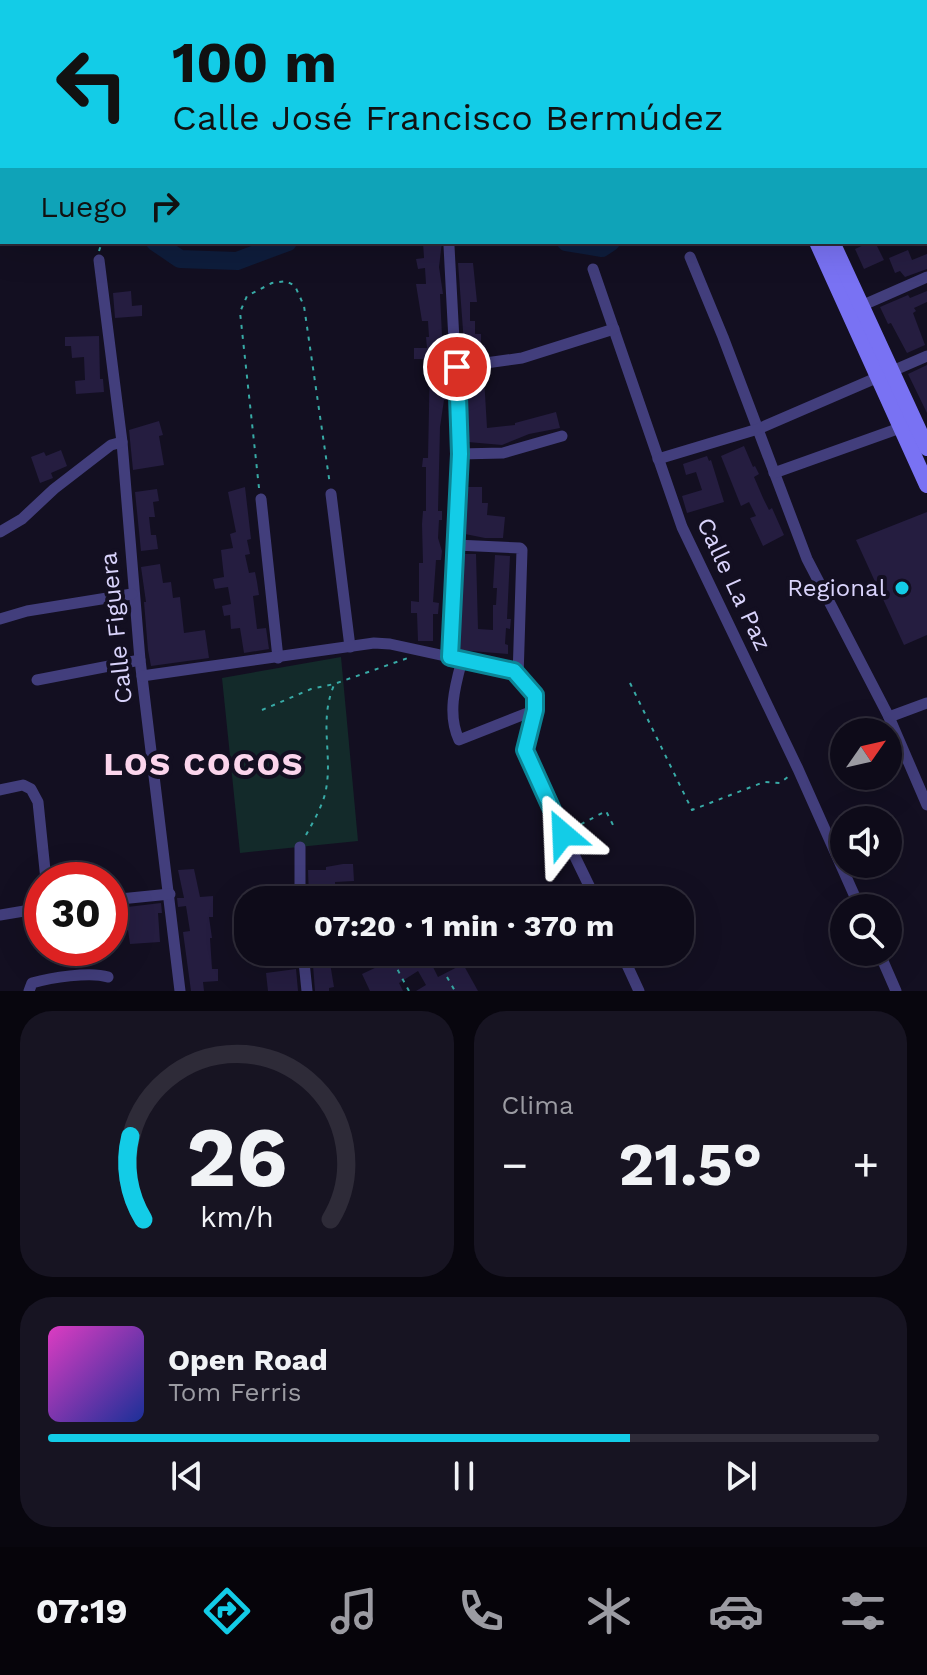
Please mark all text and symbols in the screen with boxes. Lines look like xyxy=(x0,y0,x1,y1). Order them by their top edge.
text: 100 m xyxy=(172,30,337,96)
icon: left xyxy=(40,32,144,136)
text: Calle José Francisco Bermúdez xyxy=(172,97,723,139)
icon: right xyxy=(143,184,187,228)
text: Luego xyxy=(40,189,127,224)
pin xyxy=(423,333,491,401)
icon: arrive xyxy=(435,345,479,389)
street label: Calle La Paz xyxy=(691,513,777,655)
street label: Calle Figuera xyxy=(94,551,138,705)
place label: Regional xyxy=(787,574,887,602)
marker: Regional xyxy=(893,579,911,597)
north arrow xyxy=(830,718,902,790)
map controls xyxy=(830,718,902,966)
district label: LOS COCOS xyxy=(104,745,304,783)
position arrow xyxy=(521,792,605,876)
button: sound xyxy=(830,806,902,878)
speed limit sign: 30 xyxy=(24,862,128,966)
button: search xyxy=(830,894,902,966)
text: 07:20 · 1 min · 370 m xyxy=(314,908,614,943)
text: Clima xyxy=(502,1090,574,1120)
text: 26 xyxy=(186,1109,287,1206)
text: 21.5° xyxy=(618,1129,762,1200)
text: − xyxy=(502,1139,528,1191)
text: + xyxy=(852,1139,879,1191)
text: km/h xyxy=(200,1200,274,1234)
text: Open Road xyxy=(168,1342,328,1377)
text: Tom Ferris xyxy=(168,1377,301,1407)
icon: previous xyxy=(165,1454,209,1498)
icon: pause xyxy=(442,1454,486,1498)
icon: next xyxy=(719,1454,763,1498)
icon: directions xyxy=(199,1583,255,1639)
icon: music xyxy=(326,1583,382,1639)
icon: phone xyxy=(453,1583,509,1639)
icon: climate xyxy=(581,1583,637,1639)
icon: car xyxy=(708,1583,764,1639)
icon: filters xyxy=(835,1583,891,1639)
text: 07:19 xyxy=(36,1590,128,1632)

